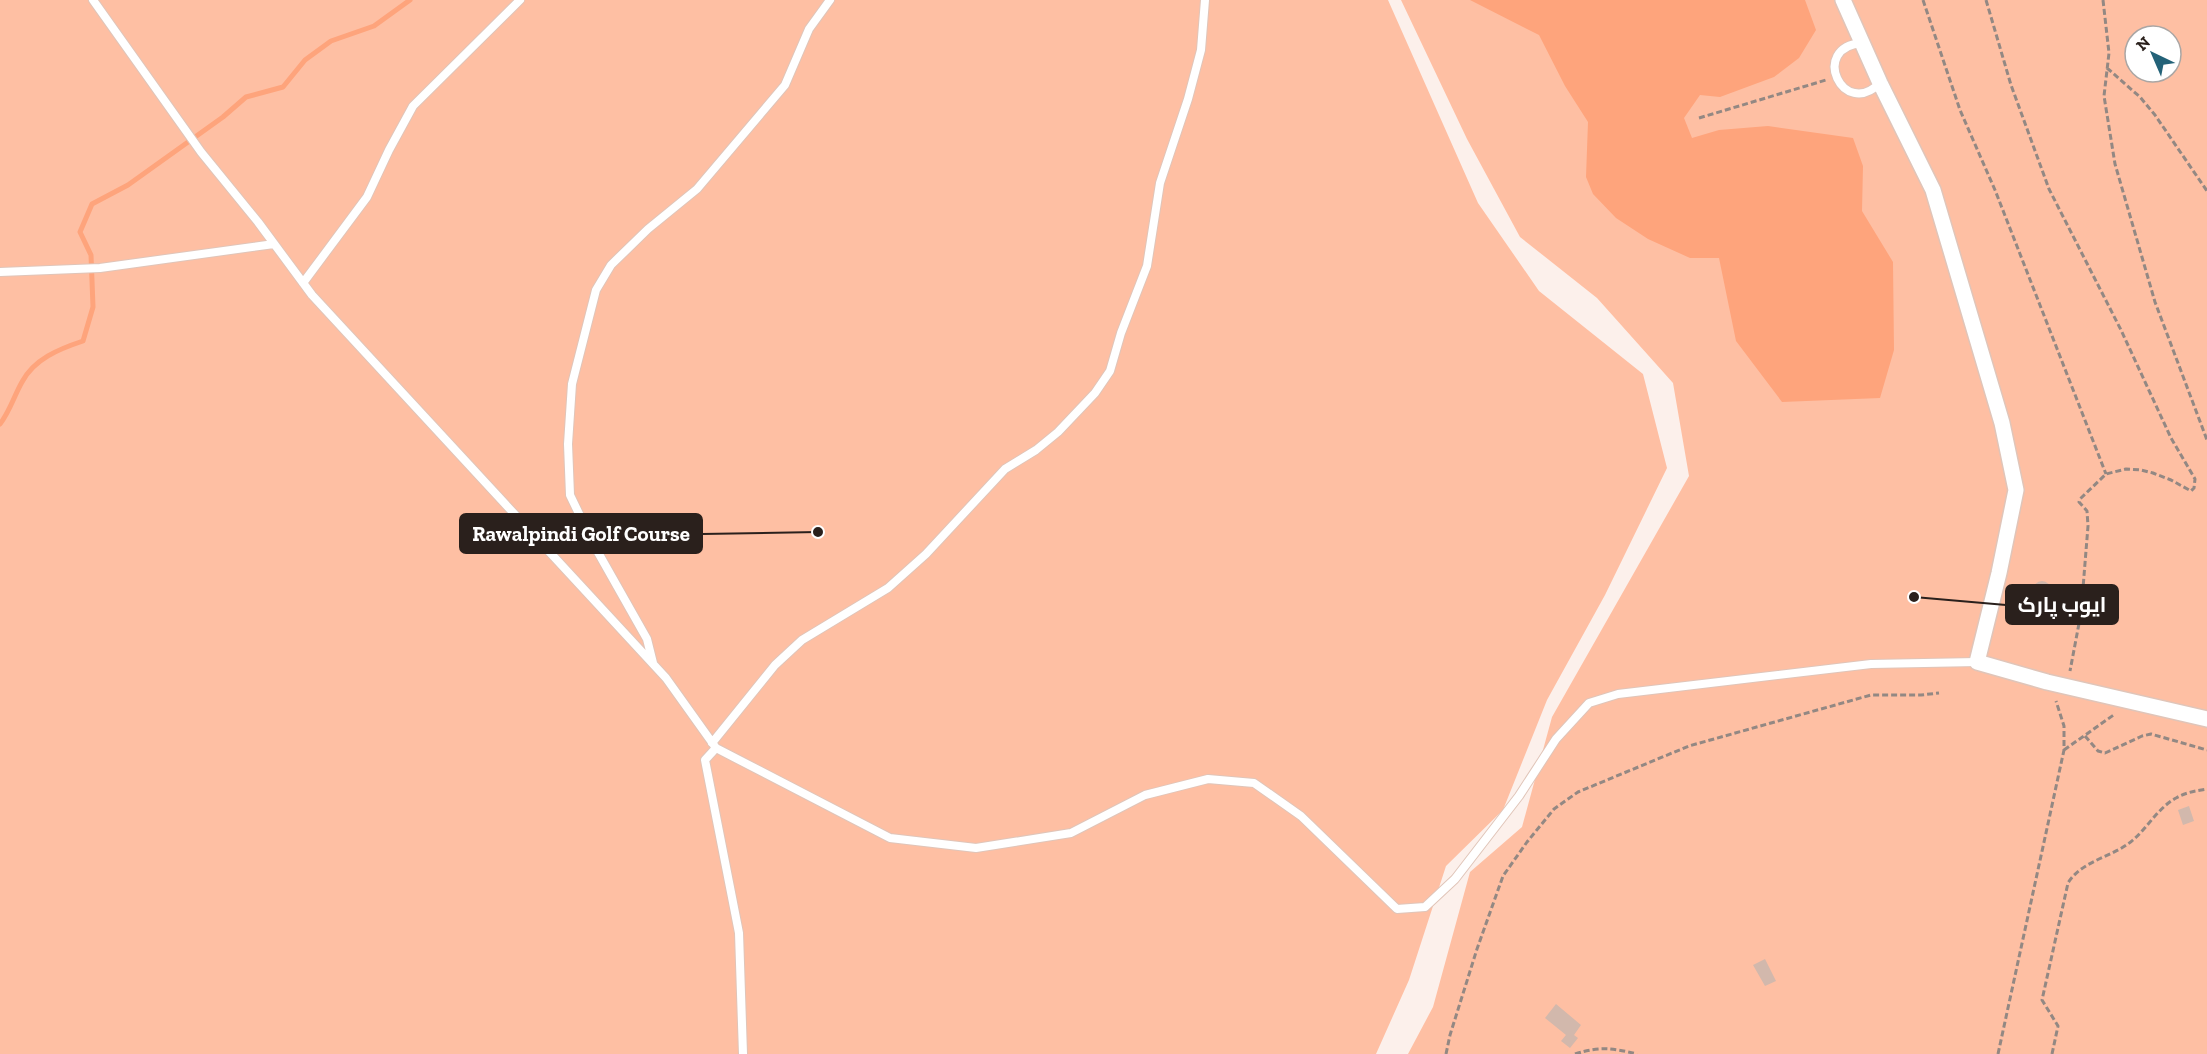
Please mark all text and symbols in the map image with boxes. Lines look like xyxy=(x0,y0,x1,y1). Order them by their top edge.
north arrow xyxy=(2123,24,2183,84)
text: N xyxy=(2132,33,2154,55)
callout: Rawalpindi Golf Course xyxy=(460,514,702,553)
text: Rawalpindi Golf Course xyxy=(472,521,690,546)
callout: ایوب پارک xyxy=(2006,585,2118,624)
text: ایوب پارک xyxy=(2018,592,2106,620)

